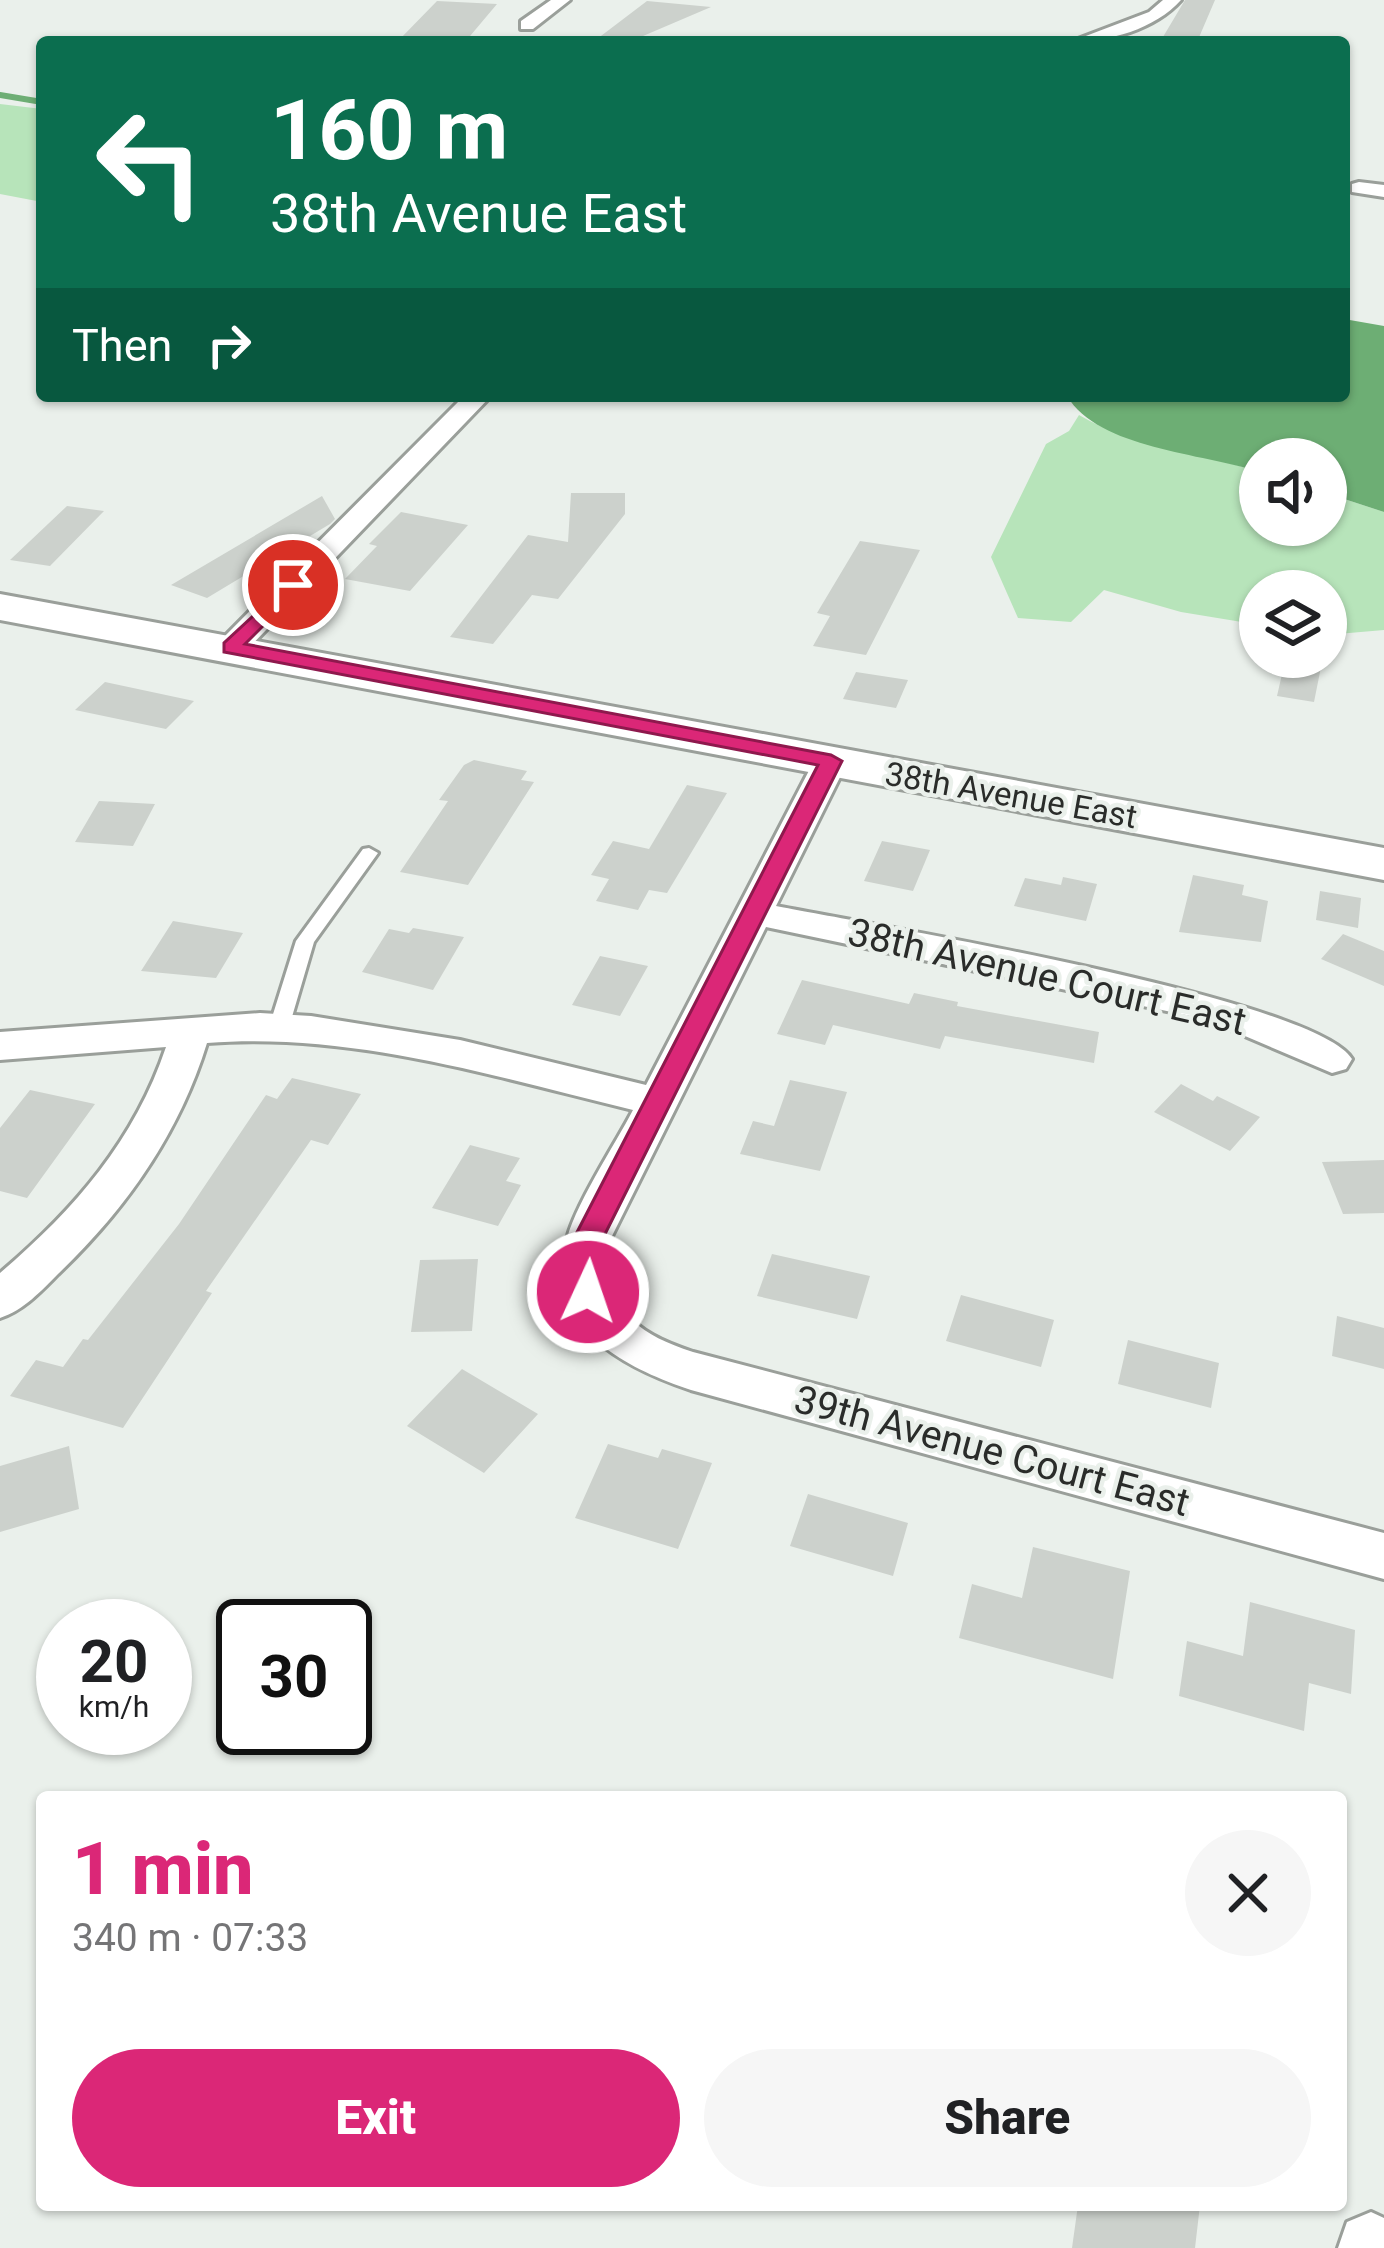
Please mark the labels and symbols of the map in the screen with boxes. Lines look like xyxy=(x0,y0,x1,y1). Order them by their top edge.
pin xyxy=(242,534,344,636)
street label: 38th Avenue East xyxy=(882,754,1140,836)
street label: 38th Avenue Court East xyxy=(844,909,1250,1045)
position arrow xyxy=(525,1229,651,1355)
street label: 39th Avenue Court East xyxy=(790,1376,1194,1526)
speed limit sign: 30 xyxy=(216,1599,372,1755)

